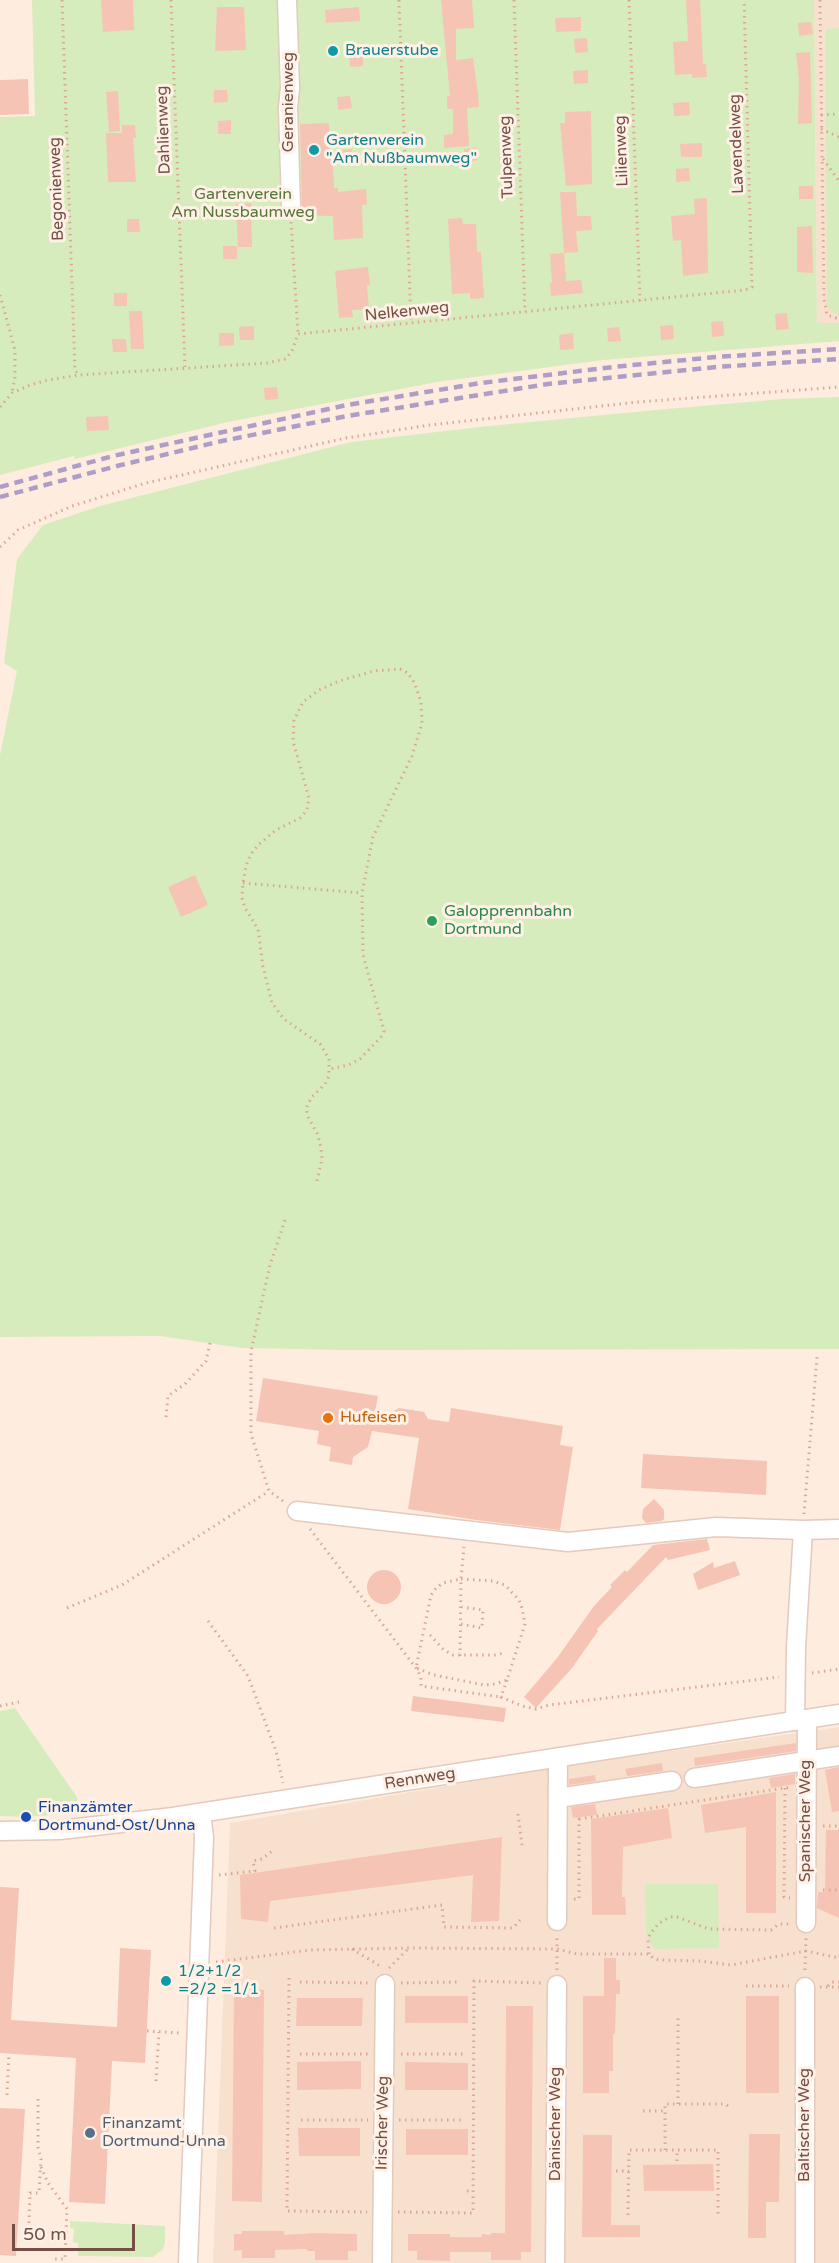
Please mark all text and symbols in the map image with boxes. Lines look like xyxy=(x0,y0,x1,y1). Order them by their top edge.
place label: Brauerstube xyxy=(345,41,439,61)
marker: Brauerstube xyxy=(326,44,340,58)
street label: Geranienweg xyxy=(279,52,299,152)
street label: Dahlienweg xyxy=(153,85,175,175)
street label: Lavendelweg xyxy=(726,94,748,194)
street label: Tulpenweg xyxy=(496,115,518,199)
street label: Lilienweg xyxy=(611,115,633,187)
place label: Gartenverein "Am Nußbaumweg" xyxy=(326,131,477,169)
street label: Begonienweg xyxy=(46,137,68,241)
marker: Gartenverein "Am Nußbaumweg" xyxy=(307,143,321,157)
park label: Gartenverein Am Nussbaumweg xyxy=(171,185,315,223)
street label: Nelkenweg xyxy=(364,298,450,326)
place label: Galopprennbahn Dortmund xyxy=(444,902,572,940)
marker: Galopprennbahn Dortmund xyxy=(425,914,439,928)
place label: Hufeisen xyxy=(340,1408,407,1428)
marker: Hufeisen xyxy=(321,1411,335,1425)
street label: Spanischer Weg xyxy=(796,1760,816,1882)
street label: Rennweg xyxy=(383,1764,457,1794)
place label: Finanzämter Dortmund-Ost/Unna xyxy=(38,1798,195,1836)
marker: Finanzämter Dortmund-Ost/Unna xyxy=(19,1810,33,1824)
place label: 1/2+1/2 =2/2 =1/1 xyxy=(178,1962,259,2000)
marker: 1/2+1/2 =2/2 =1/1 xyxy=(159,1974,173,1988)
street label: Dänischer Weg xyxy=(546,2067,566,2181)
street label: Baltischer Weg xyxy=(795,2068,815,2182)
street label: Irischer Weg xyxy=(373,2076,393,2170)
place label: Finanzamt Dortmund-Unna xyxy=(102,2114,226,2152)
marker: Finanzamt Dortmund-Unna xyxy=(83,2126,97,2140)
scale bar xyxy=(15,2212,138,2250)
text: 50 m xyxy=(23,2223,67,2245)

